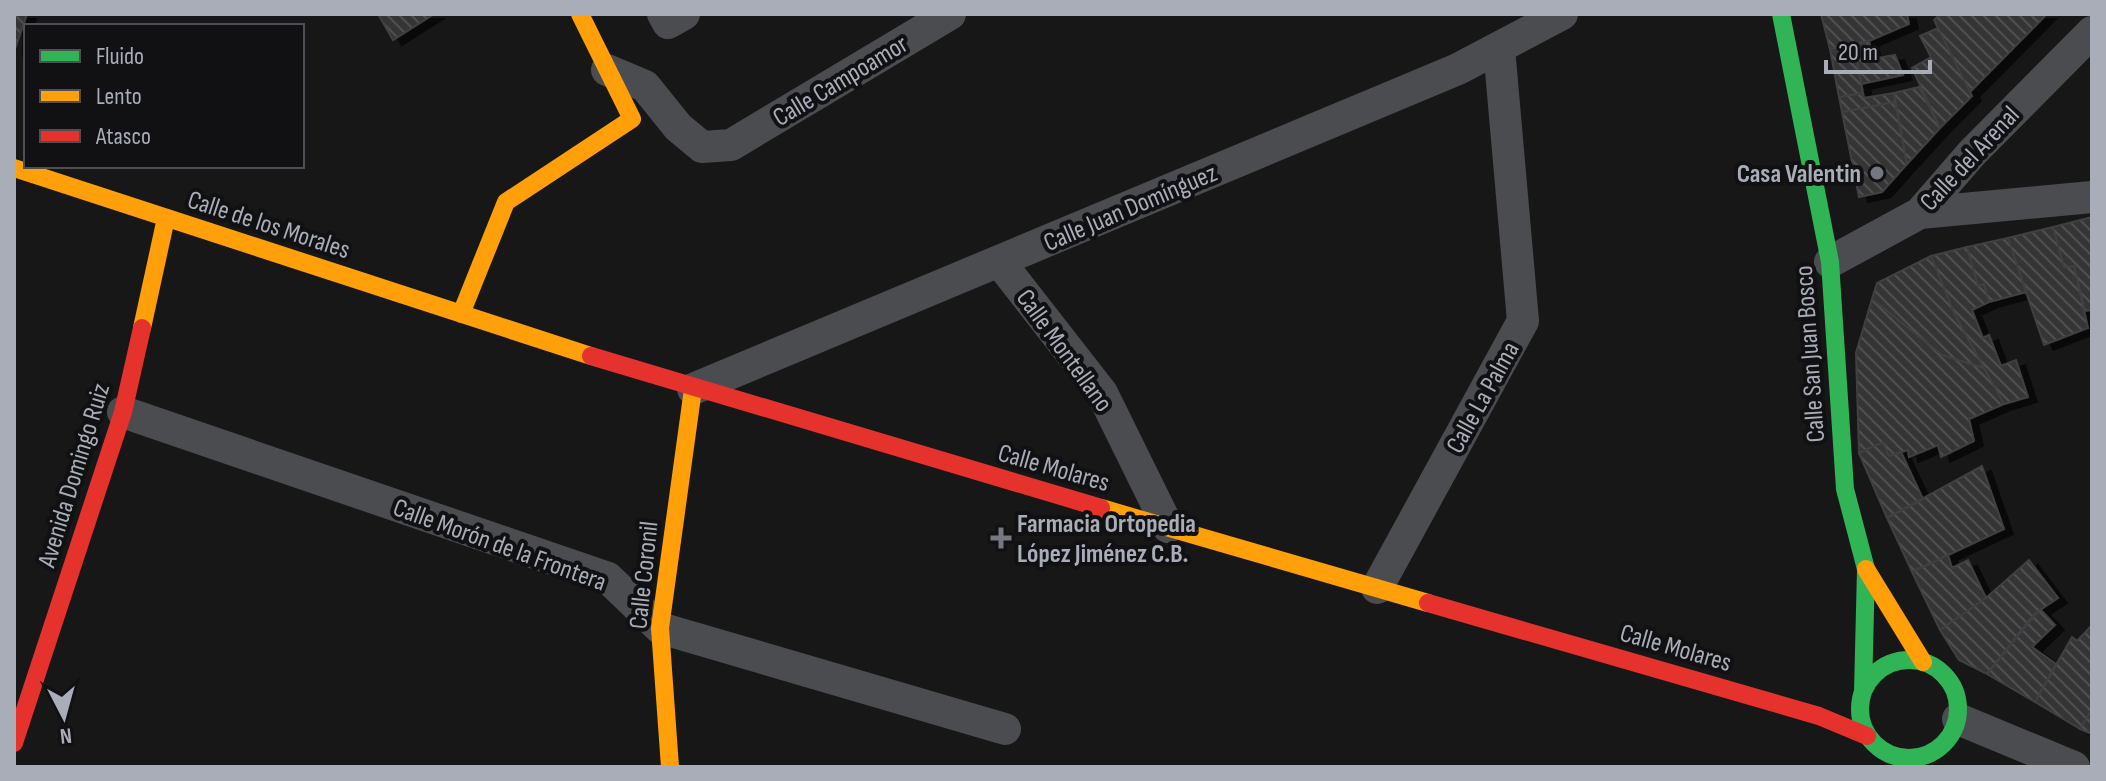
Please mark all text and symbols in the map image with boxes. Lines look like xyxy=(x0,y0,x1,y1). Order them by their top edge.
legend xyxy=(24,24,304,168)
scale bar xyxy=(1826,24,1930,74)
street label: Calle Campoamor xyxy=(768,29,914,134)
text: 20 m xyxy=(1838,38,1878,67)
text: Fluido xyxy=(96,42,144,71)
text: Lento xyxy=(96,82,142,111)
street label: Calle del Arenal xyxy=(1914,100,2026,218)
text: Atasco xyxy=(95,122,151,151)
street label: Calle Juan Domínguez xyxy=(1039,158,1222,259)
place label: Casa Valentin xyxy=(1737,159,1861,190)
marker: Casa Valentin xyxy=(1868,164,1886,182)
street label: Calle de los Morales xyxy=(183,185,354,266)
street label: Calle San Juan Bosco xyxy=(1789,264,1832,443)
street label: Calle Montellano xyxy=(1009,284,1119,418)
street label: Calle La Palma xyxy=(1440,337,1527,459)
street label: Avenida Domingo Ruiz xyxy=(31,380,117,572)
street label: Calle Molares xyxy=(994,438,1113,499)
street label: Calle Morón de la Frontera xyxy=(389,492,610,598)
place label: Farmacia Ortopedia López Jiménez C.B. xyxy=(1017,509,1196,570)
street label: Calle Coronil xyxy=(623,520,666,631)
marker: Farmacia Ortopedia López Jiménez C.B. xyxy=(992,529,1010,547)
street label: Calle Molares xyxy=(1616,618,1735,679)
north arrow xyxy=(24,677,104,757)
text: N xyxy=(59,721,73,749)

